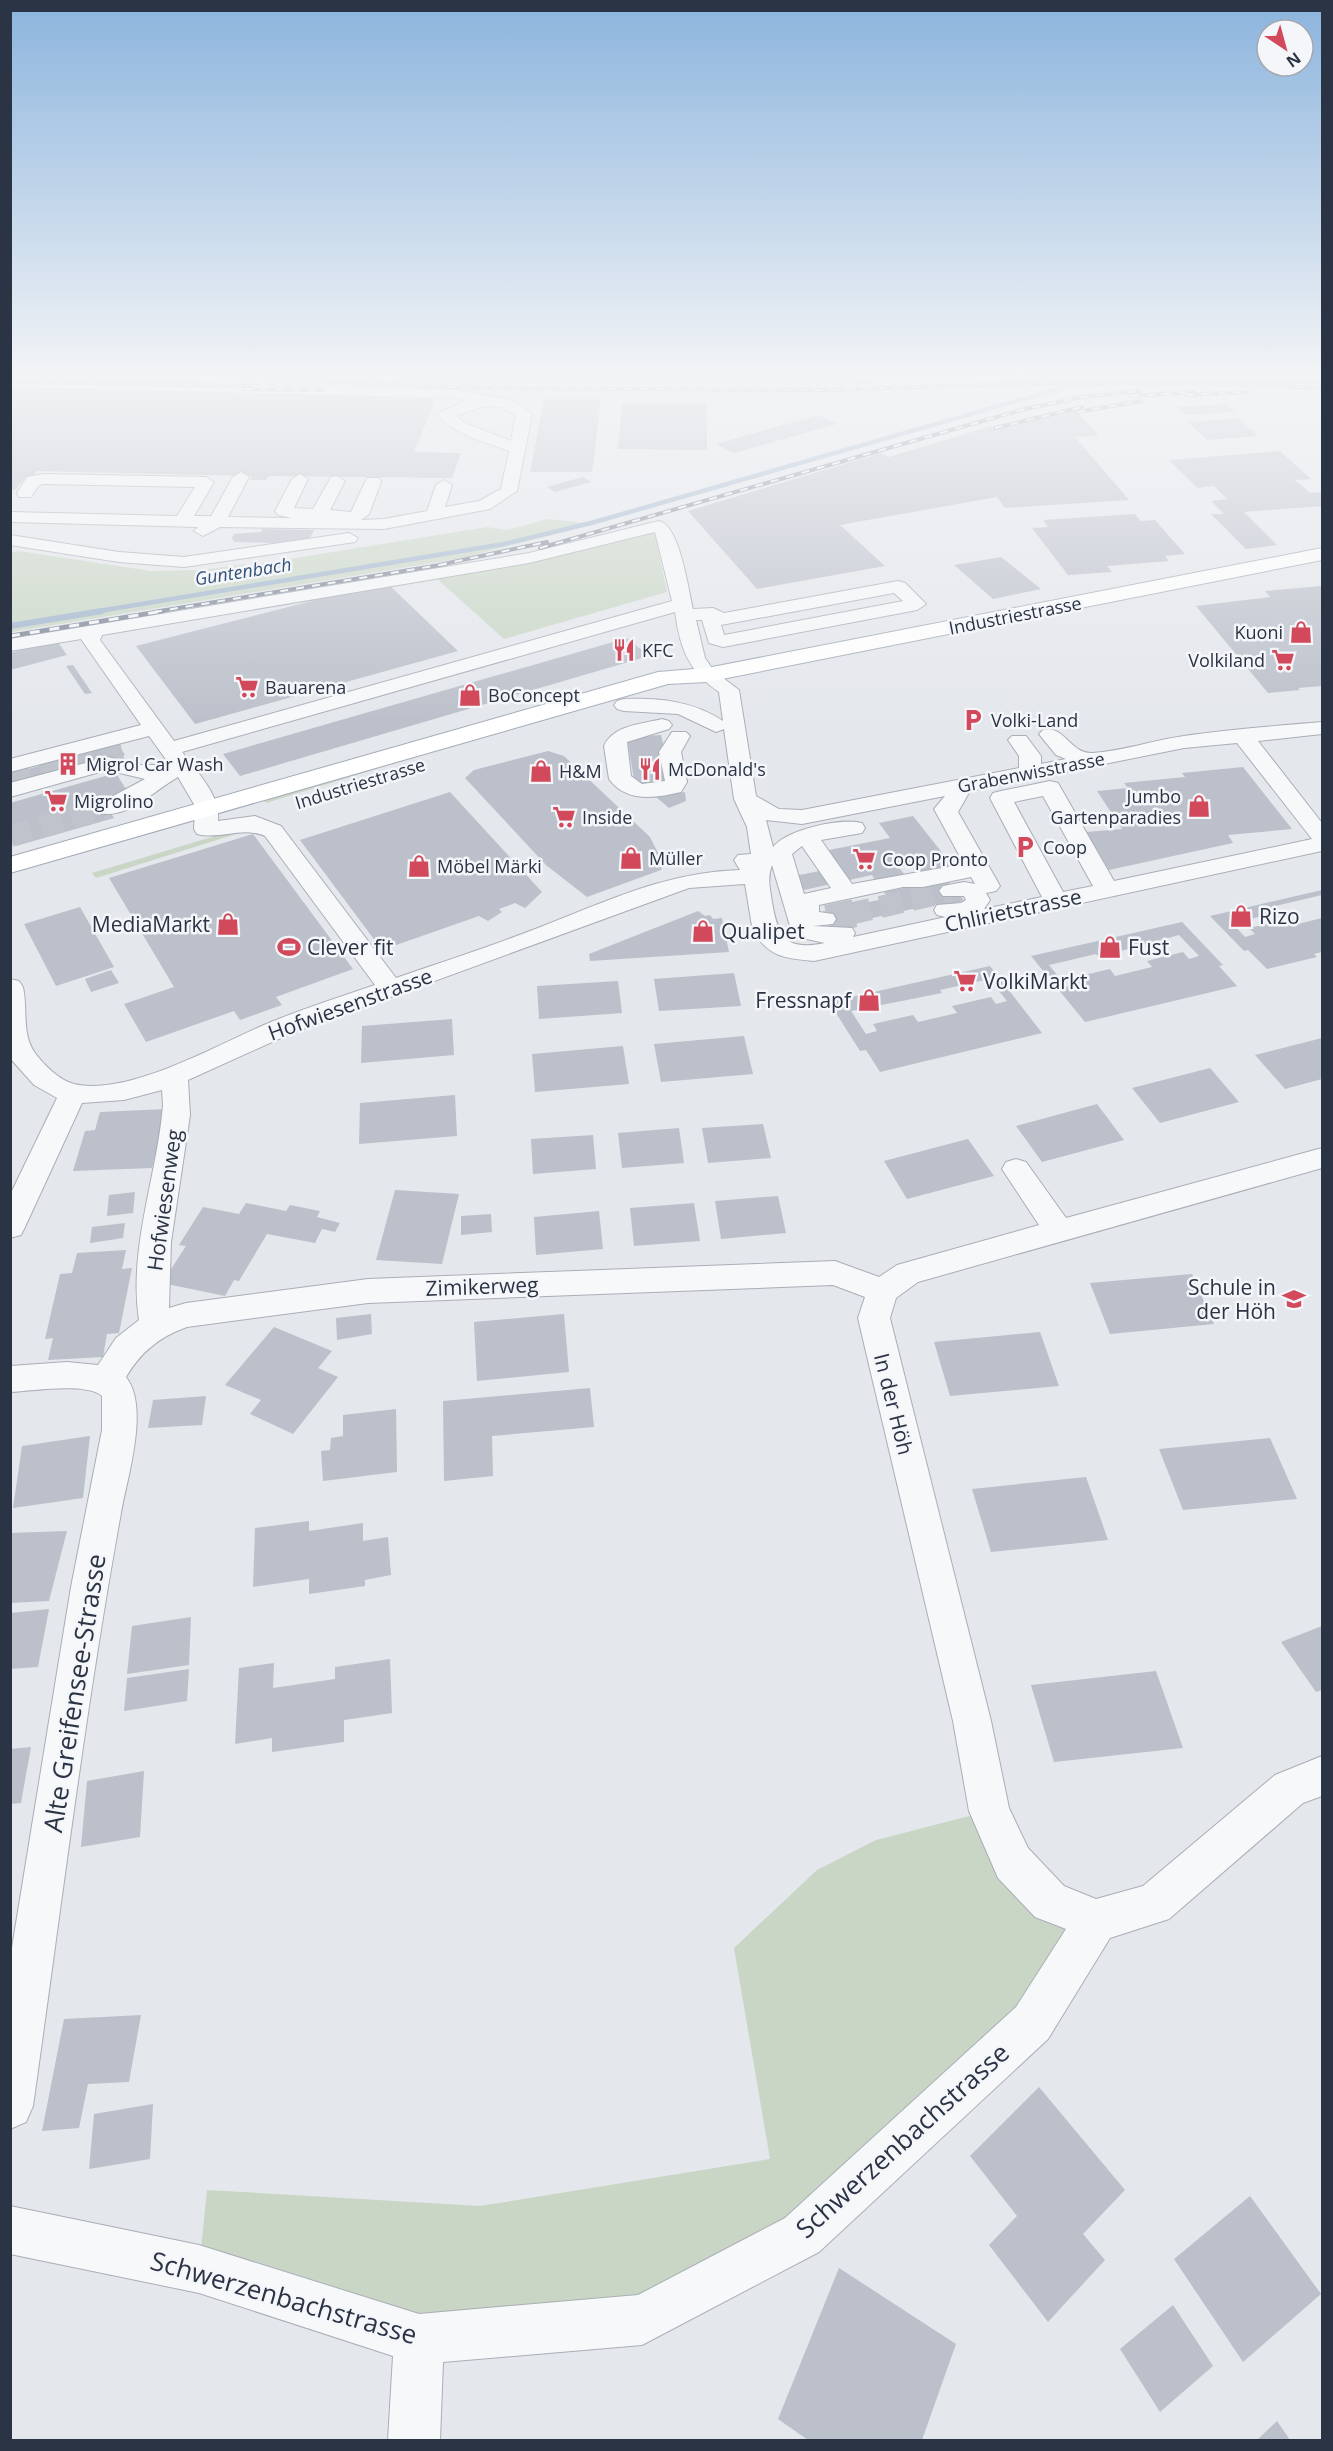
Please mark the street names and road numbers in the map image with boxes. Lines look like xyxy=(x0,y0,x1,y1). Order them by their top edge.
street label: Industriestrasse xyxy=(947,590,1083,640)
street label: Grabenwisstrasse xyxy=(955,746,1107,798)
street label: Industriestrasse xyxy=(292,752,428,814)
street label: Chlirietstrasse xyxy=(942,882,1084,938)
street label: Hofwiesenstrasse xyxy=(264,961,436,1047)
street label: Hofwiesenweg xyxy=(140,1127,188,1273)
street label: Zimikerweg xyxy=(425,1270,539,1302)
street label: In der Höh xyxy=(868,1350,920,1458)
street label: Alte Greifensee-Strasse xyxy=(34,1551,114,1835)
street label: Schwerzenbachstrasse xyxy=(788,2034,1016,2246)
street label: Schwerzenbachstrasse xyxy=(147,2242,421,2352)

